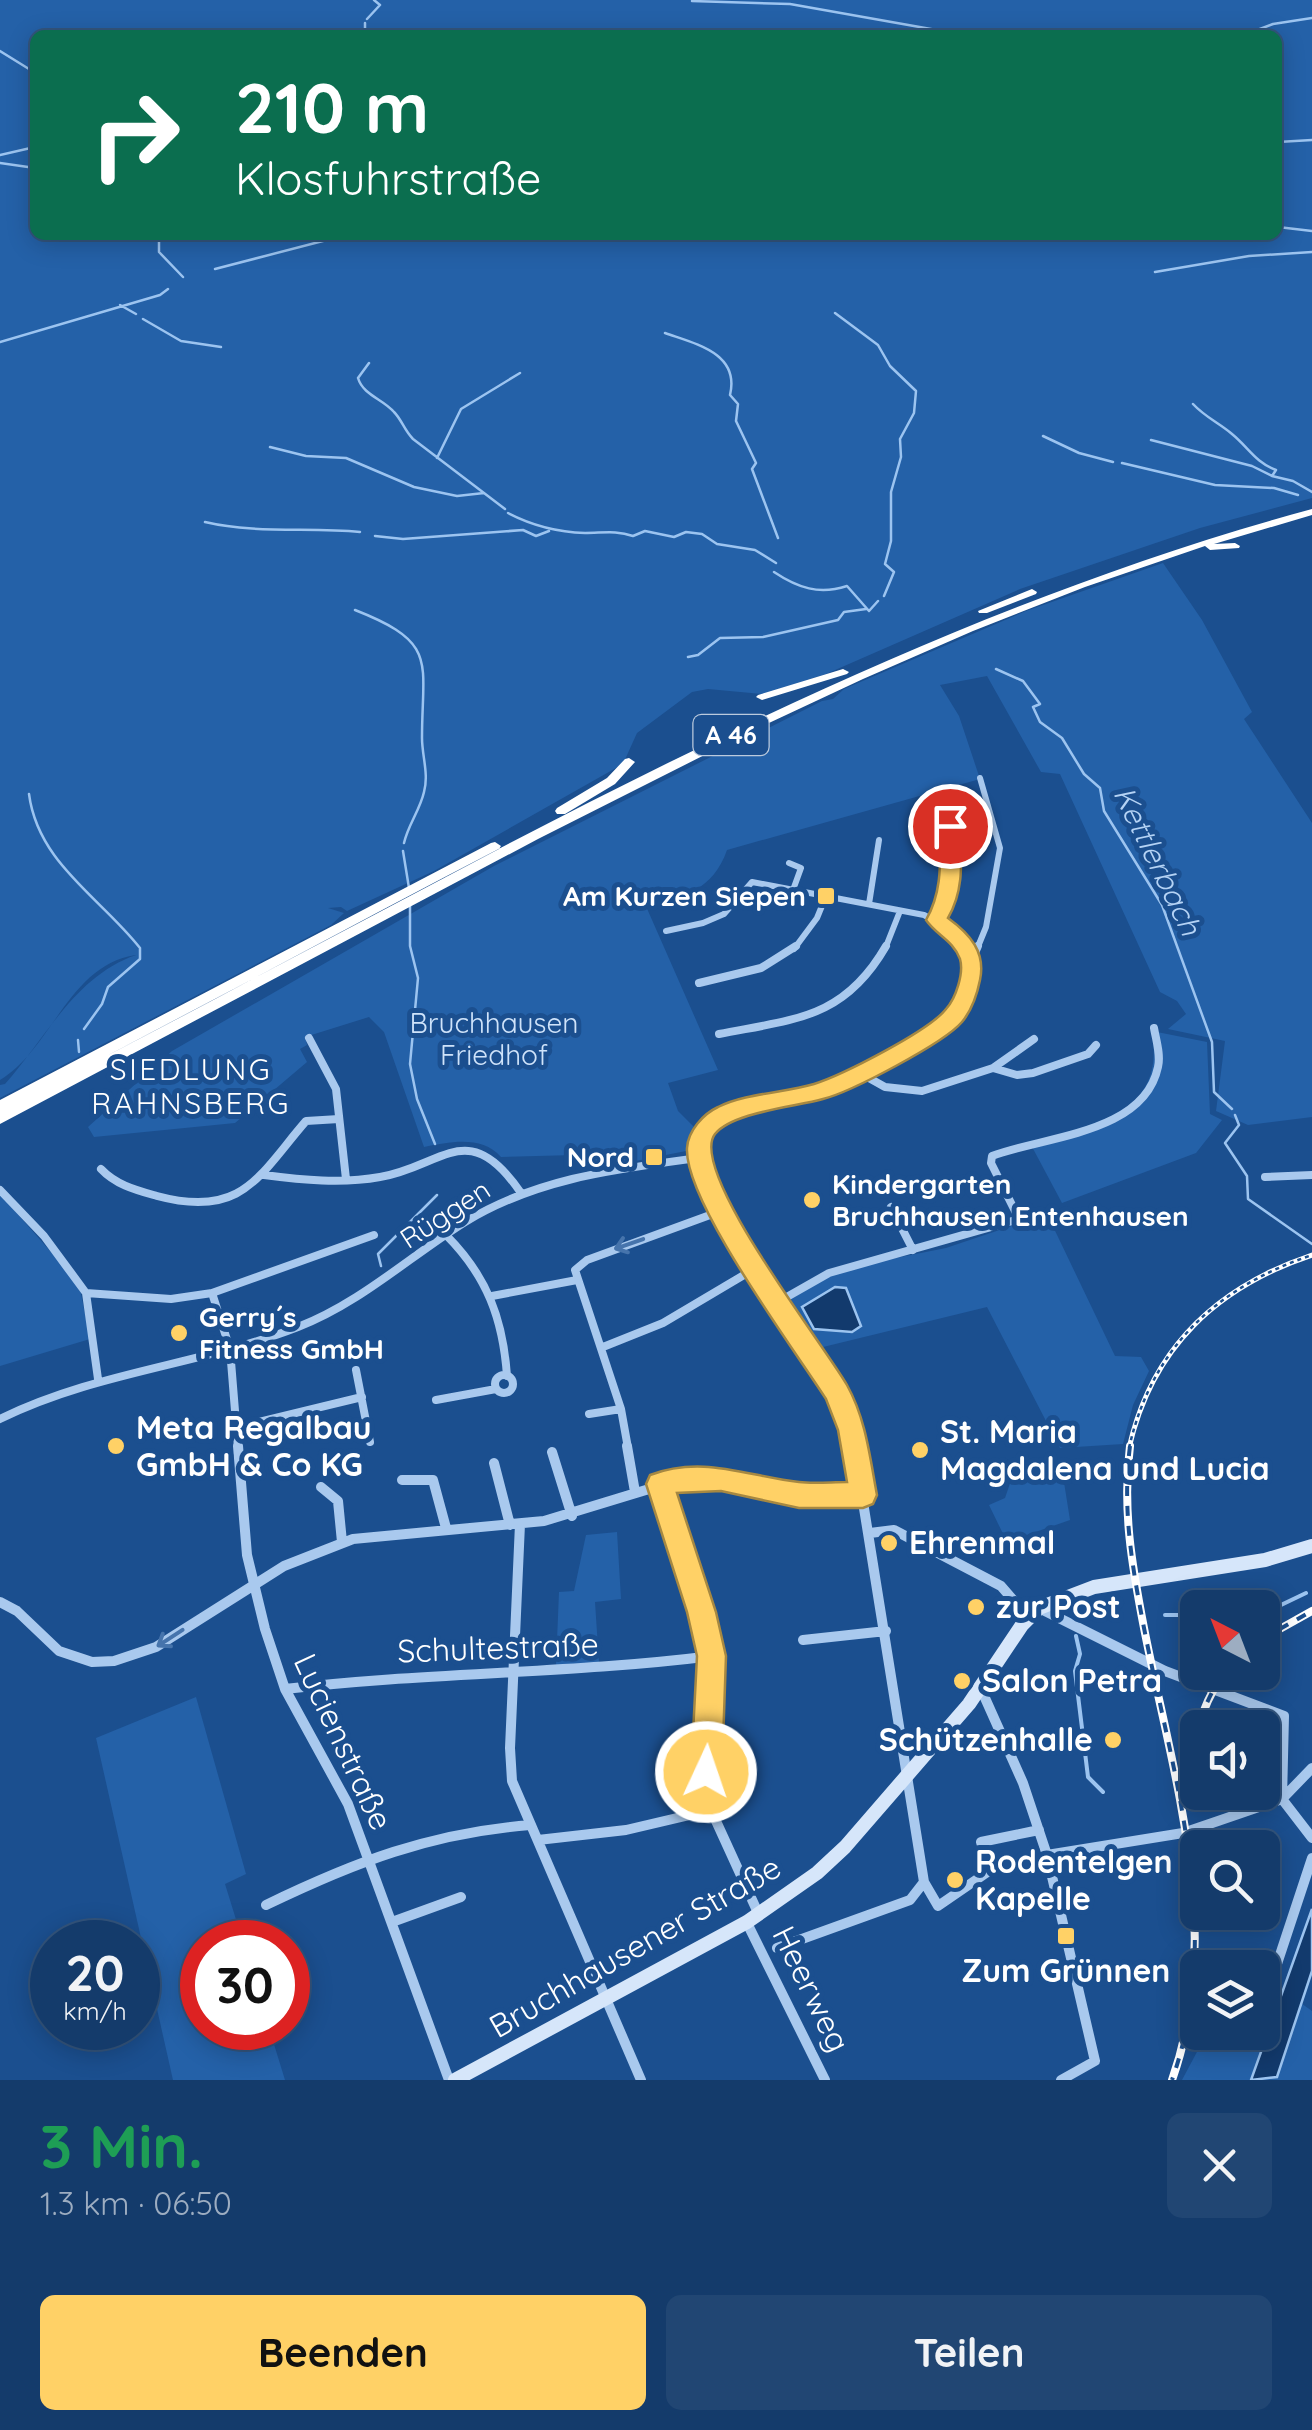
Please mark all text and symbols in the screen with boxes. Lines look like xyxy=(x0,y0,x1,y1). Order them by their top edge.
text: 210 m xyxy=(235,63,429,151)
icon: right xyxy=(70,70,200,200)
text: Klosfuhrstraße xyxy=(235,150,541,206)
road number: A 46 xyxy=(694,715,768,755)
water label: Kettlerbach xyxy=(1106,780,1211,942)
pin xyxy=(908,784,993,869)
icon: arrive xyxy=(923,799,978,854)
place label: Am Kurzen Siepen xyxy=(563,878,806,913)
marker: Am Kurzen Siepen xyxy=(815,885,837,907)
park label: Bruchhausen Friedhof xyxy=(409,1005,579,1072)
district label: SIEDLUNG RAHNSBERG xyxy=(91,1050,291,1122)
place label: Nord xyxy=(567,1139,634,1174)
marker: Nord xyxy=(643,1146,665,1168)
place label: Kindergarten Bruchhausen Entenhausen xyxy=(832,1166,1189,1233)
street label: Rüggen xyxy=(393,1172,496,1256)
marker: Kindergarten Bruchhausen Entenhausen xyxy=(801,1189,823,1211)
one-way arrow xyxy=(615,1236,646,1254)
place label: Gerry´s Fitness GmbH xyxy=(199,1299,384,1366)
marker: Gerry´s Fitness GmbH xyxy=(168,1322,190,1344)
place label: Meta Regalbau GmbH & Co KG xyxy=(136,1407,371,1484)
place label: St. Maria Magdalena und Lucia xyxy=(940,1411,1270,1488)
marker: Meta Regalbau GmbH & Co KG xyxy=(105,1435,127,1457)
marker: St. Maria Magdalena und Lucia xyxy=(909,1439,931,1461)
place label: Ehrenmal xyxy=(909,1522,1055,1562)
marker: Ehrenmal xyxy=(878,1532,900,1554)
place label: zur Post xyxy=(996,1586,1121,1626)
north arrow xyxy=(1180,1590,1280,1690)
map controls xyxy=(1180,1590,1280,2050)
marker: zur Post xyxy=(965,1596,987,1618)
street label: Schultestraße xyxy=(397,1623,599,1671)
one-way arrow xyxy=(157,1627,185,1648)
street label: Lucienstraße xyxy=(286,1647,402,1836)
place label: Salon Petra xyxy=(982,1660,1162,1700)
marker: Salon Petra xyxy=(951,1670,973,1692)
button: sound xyxy=(1180,1710,1280,1810)
place label: Schützenhalle xyxy=(879,1719,1093,1759)
position arrow xyxy=(654,1720,758,1824)
marker: Schützenhalle xyxy=(1102,1729,1124,1751)
button: search xyxy=(1180,1830,1280,1930)
place label: Rodentelgen Kapelle xyxy=(975,1841,1173,1918)
street label: Bruchhausener Straße xyxy=(482,1846,787,2046)
marker: Rodentelgen Kapelle xyxy=(944,1869,966,1891)
street label: Heerweg xyxy=(764,1919,859,2058)
speed limit sign: 30 xyxy=(180,1920,310,2050)
marker: Zum Grünnen xyxy=(1055,1925,1077,1947)
text: 20 xyxy=(65,1941,125,2004)
place label: Zum Grünnen xyxy=(962,1950,1170,1990)
button: layers xyxy=(1180,1950,1280,2050)
text: km/h xyxy=(63,1995,127,2026)
text: 3 Min. xyxy=(40,2108,203,2183)
button: close xyxy=(1167,2113,1272,2218)
text: 1.3 km · 06:50 xyxy=(40,2183,232,2223)
button: Beenden xyxy=(40,2295,646,2410)
button: Teilen xyxy=(666,2295,1272,2410)

